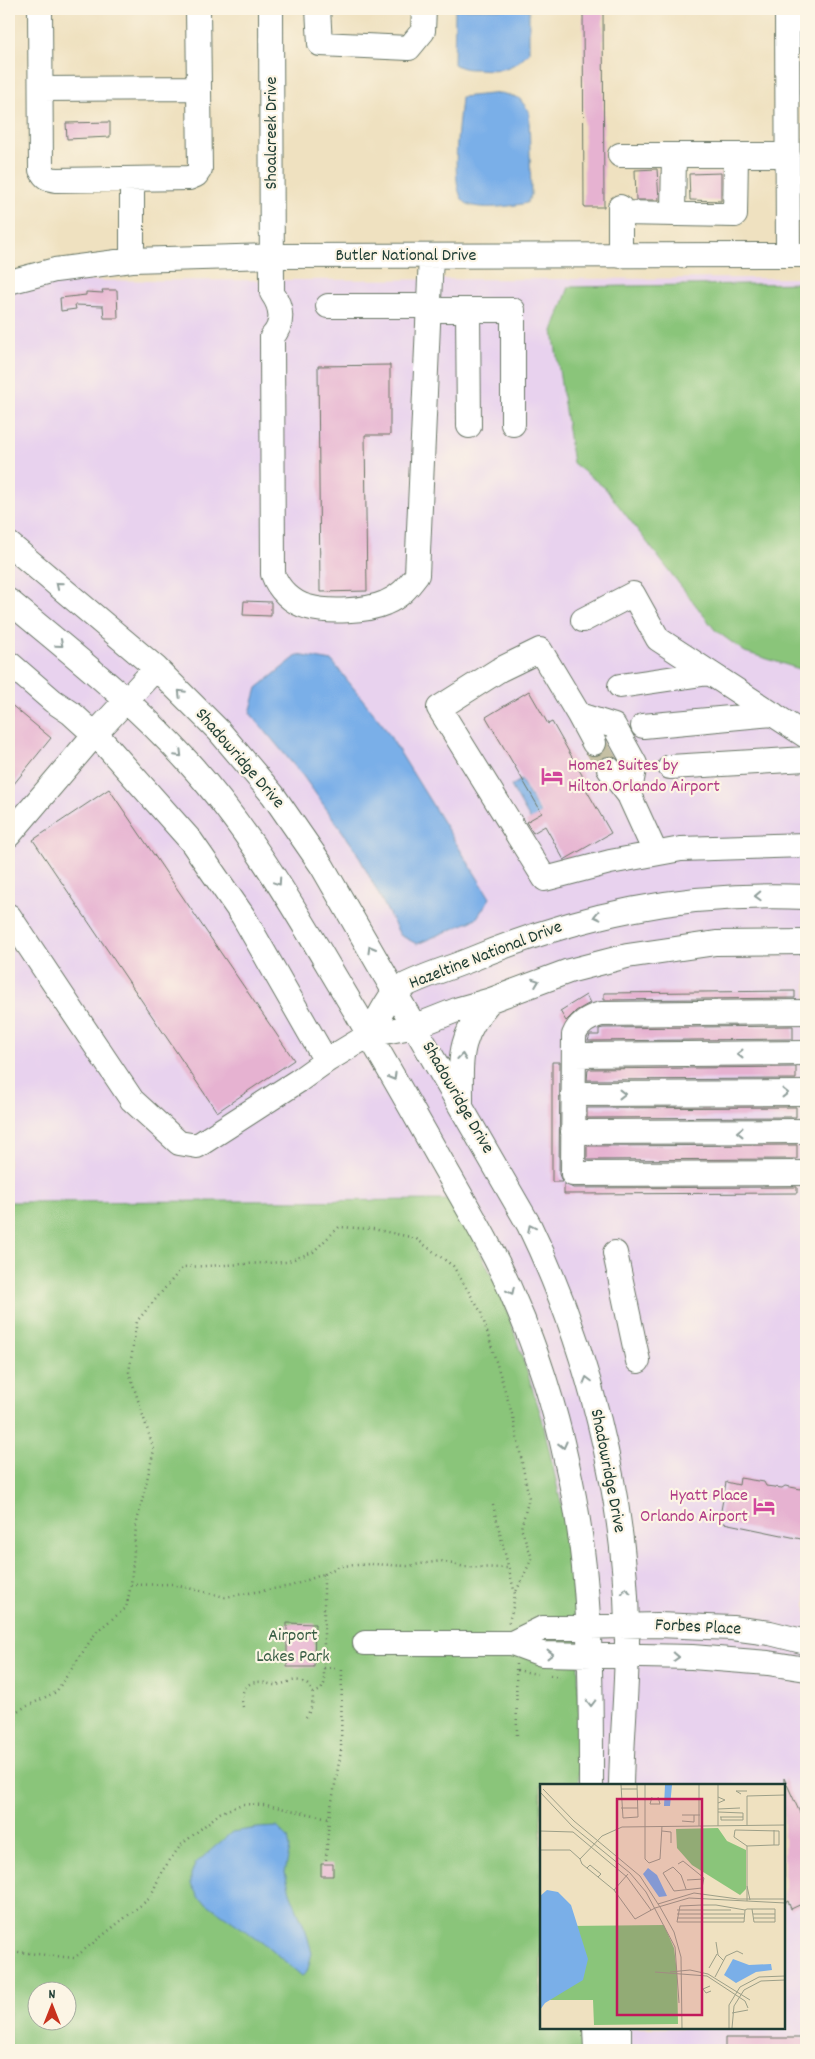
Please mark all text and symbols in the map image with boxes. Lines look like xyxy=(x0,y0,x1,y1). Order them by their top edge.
street label: Shoalcreek Drive xyxy=(260,76,285,189)
street label: Butler National Drive xyxy=(335,244,477,269)
one-way arrow xyxy=(55,582,64,591)
one-way arrow xyxy=(54,638,63,647)
one-way arrow xyxy=(178,690,187,699)
street label: Shadowridge Drive xyxy=(188,703,290,815)
one-way arrow xyxy=(174,748,183,757)
place label: Home2 Suites by Hilton Orlando Airport xyxy=(568,754,720,800)
hotel icon: Home2 Suites by Hilton Orlando Airport xyxy=(539,763,565,789)
one-way arrow xyxy=(272,877,281,886)
one-way arrow xyxy=(753,891,761,901)
one-way arrow xyxy=(592,910,601,921)
street label: Hazeltine National Drive xyxy=(406,915,566,997)
one-way arrow xyxy=(367,945,377,954)
one-way arrow xyxy=(532,978,540,988)
street label: Shadowridge Drive xyxy=(415,1037,499,1159)
one-way arrow xyxy=(736,1049,744,1059)
one-way arrow xyxy=(456,1053,467,1061)
one-way arrow xyxy=(387,1072,397,1081)
one-way arrow xyxy=(781,1088,789,1098)
one-way arrow xyxy=(618,1089,626,1099)
one-way arrow xyxy=(736,1127,744,1137)
one-way arrow xyxy=(526,1224,537,1233)
one-way arrow xyxy=(505,1286,515,1295)
one-way arrow xyxy=(582,1376,593,1384)
street label: Shadowridge Drive xyxy=(583,1407,631,1535)
one-way arrow xyxy=(557,1440,568,1449)
place label: Hyatt Place Orlando Airport xyxy=(640,1484,748,1530)
hotel icon: Hyatt Place Orlando Airport xyxy=(751,1493,777,1519)
one-way arrow xyxy=(620,1587,631,1595)
street label: Forbes Place xyxy=(654,1613,742,1643)
park label: Airport Lakes Park xyxy=(256,1624,330,1670)
one-way arrow xyxy=(546,1649,554,1659)
one-way arrow xyxy=(672,1651,680,1662)
one-way arrow xyxy=(586,1700,596,1707)
inset map xyxy=(540,1784,785,2029)
north arrow xyxy=(28,1982,78,2032)
text: N xyxy=(49,1985,56,2005)

